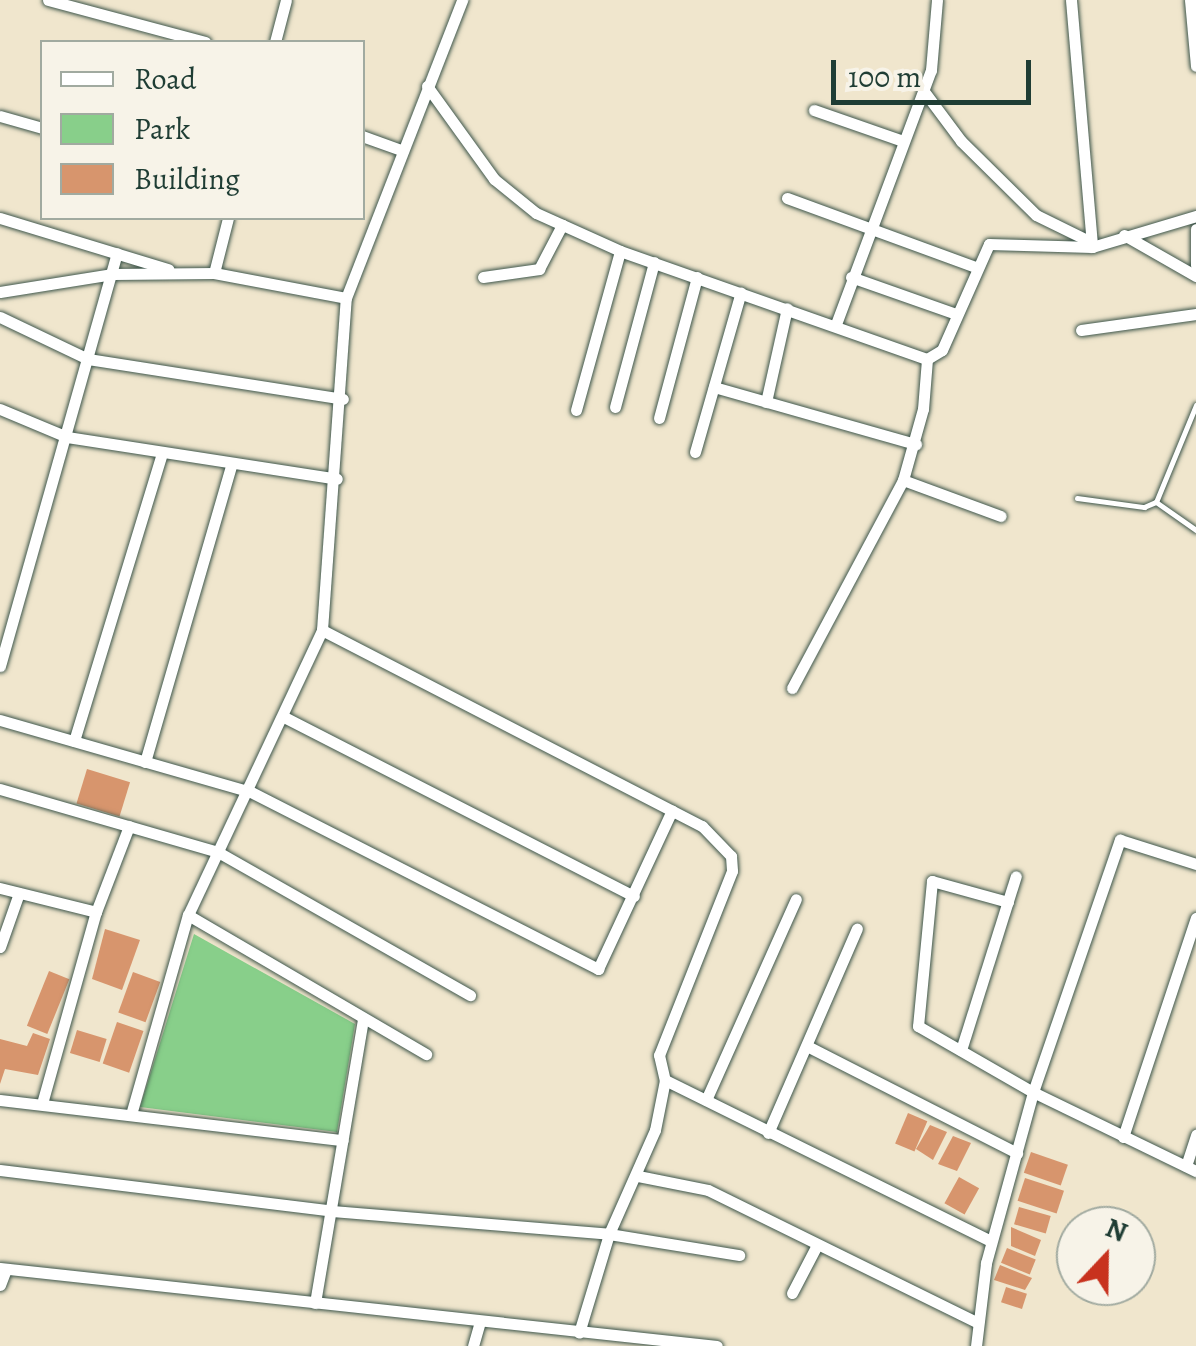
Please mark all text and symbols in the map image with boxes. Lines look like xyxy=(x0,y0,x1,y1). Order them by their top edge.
legend xyxy=(40,40,365,220)
scale bar xyxy=(836,40,1036,102)
text: 100 m xyxy=(848,57,921,97)
text: Road xyxy=(134,59,196,99)
text: Park xyxy=(134,109,190,149)
text: Building xyxy=(134,159,240,199)
north arrow xyxy=(1056,1206,1156,1306)
text: N xyxy=(1100,1209,1133,1251)

